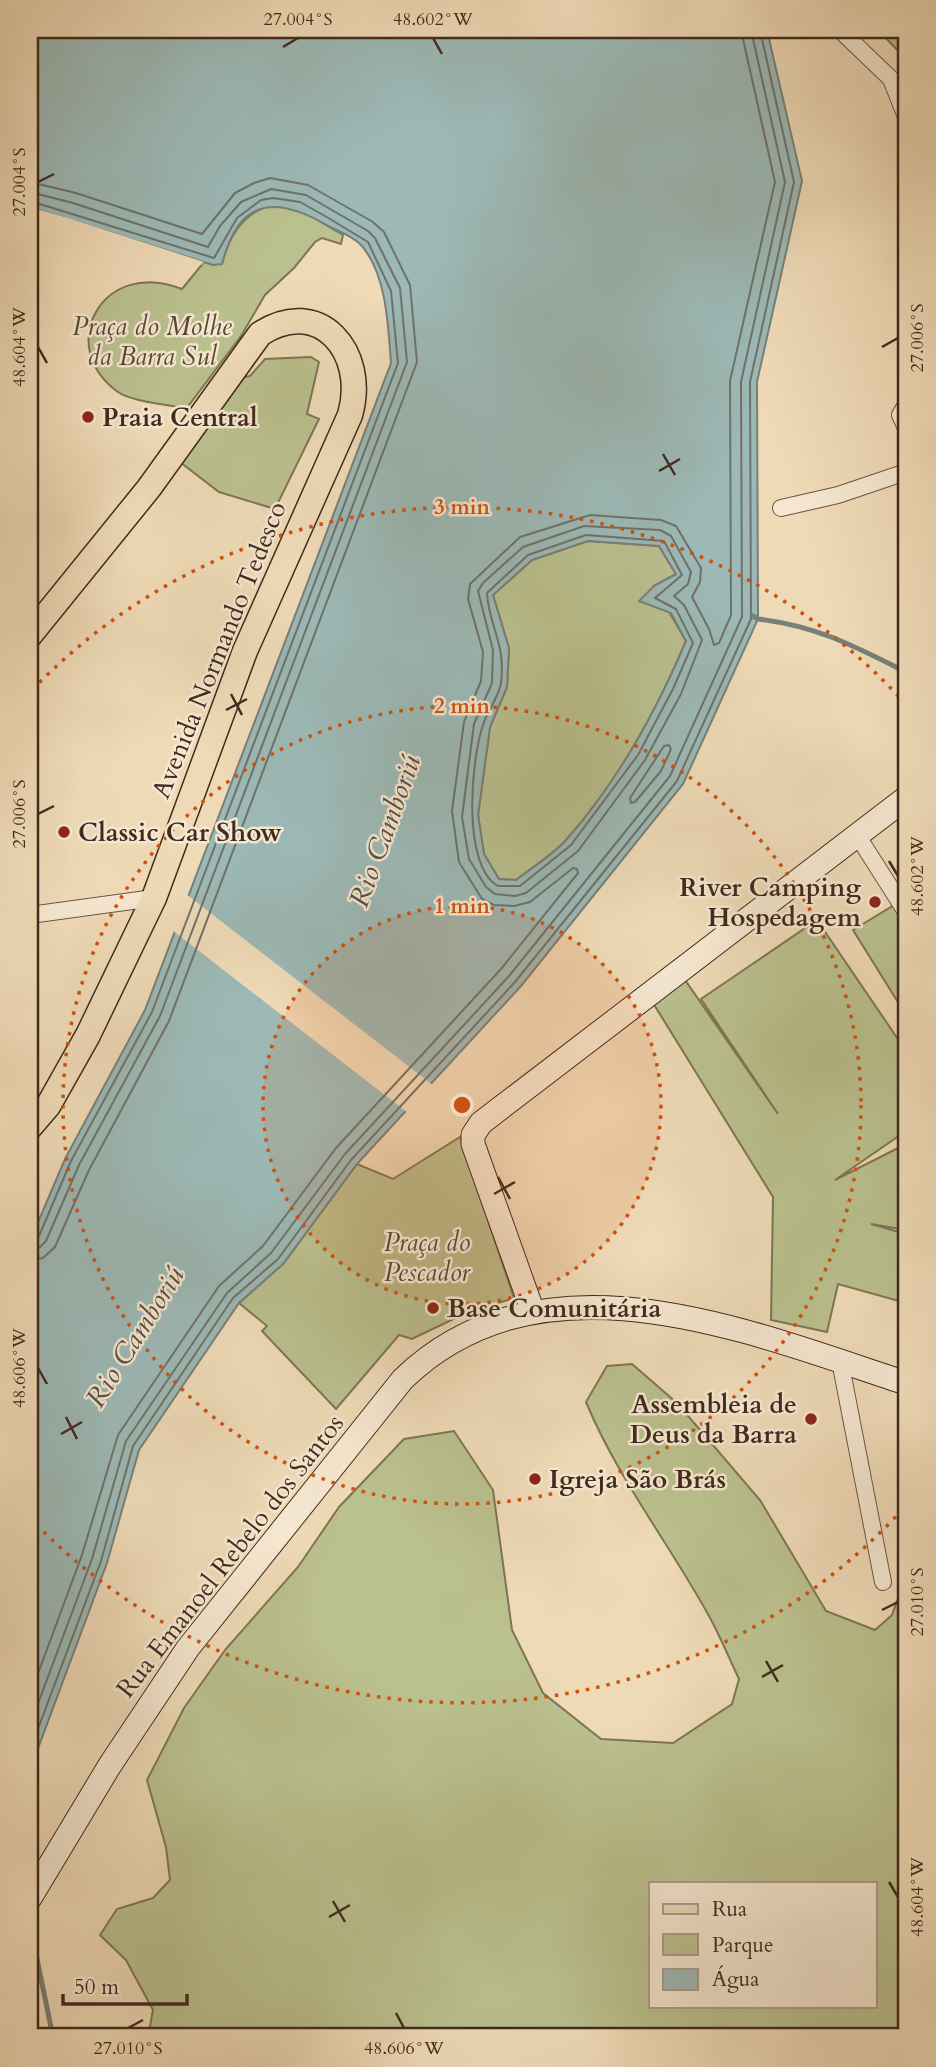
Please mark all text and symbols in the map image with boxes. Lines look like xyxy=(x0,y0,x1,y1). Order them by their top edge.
text: 27.004°S xyxy=(264,7,332,32)
text: 48.602°W xyxy=(393,7,473,32)
text: 27.004°S xyxy=(7,148,32,216)
text: 27.006°S xyxy=(905,304,930,372)
text: 48.604°W xyxy=(7,307,32,387)
park label: Praça do Molhe da Barra Sul xyxy=(72,309,233,374)
place label: Praia Central xyxy=(102,400,258,435)
marker: Praia Central xyxy=(80,409,96,425)
text: 3 min xyxy=(434,493,490,522)
street label: Avenida Normando Tedesco xyxy=(143,496,295,804)
text: 2 min xyxy=(434,692,490,721)
water label: Rio Camboriú xyxy=(340,750,430,912)
text: 27.006°S xyxy=(7,780,32,848)
place label: Classic Car Show xyxy=(78,815,282,850)
marker: Classic Car Show xyxy=(56,824,72,840)
text: 48.602°W xyxy=(905,836,930,916)
place label: River Camping Hospedagem xyxy=(679,870,861,935)
text: 1 min xyxy=(434,892,490,921)
marker: River Camping Hospedagem xyxy=(867,894,883,910)
centre of rings xyxy=(450,1093,474,1117)
park label: Praça do Pescador xyxy=(384,1225,472,1290)
water label: Rio Camboriú xyxy=(77,1259,193,1415)
place label: Base Comunitária xyxy=(447,1291,662,1326)
marker: Base Comunitária xyxy=(425,1300,441,1316)
text: 48.606°W xyxy=(7,1328,32,1408)
place label: Assembleia de Deus da Barra xyxy=(630,1387,797,1452)
street label: Rua Emanoel Rebelo dos Santos xyxy=(108,1407,352,1705)
marker: Assembleia de Deus da Barra xyxy=(803,1411,819,1427)
place label: Igreja São Brás xyxy=(549,1462,726,1497)
marker: Igreja São Brás xyxy=(527,1471,543,1487)
text: 27.010°S xyxy=(905,1568,930,1636)
text: 48.604°W xyxy=(905,1857,930,1937)
legend xyxy=(649,1882,876,2008)
text: Rua xyxy=(712,1895,747,1924)
text: Parque xyxy=(712,1931,773,1960)
scale bar xyxy=(63,1962,187,2006)
text: Água xyxy=(712,1965,759,1994)
text: 50 m xyxy=(74,1973,119,2002)
text: 27.010°S xyxy=(94,2036,162,2061)
text: 48.606°W xyxy=(364,2036,444,2061)

